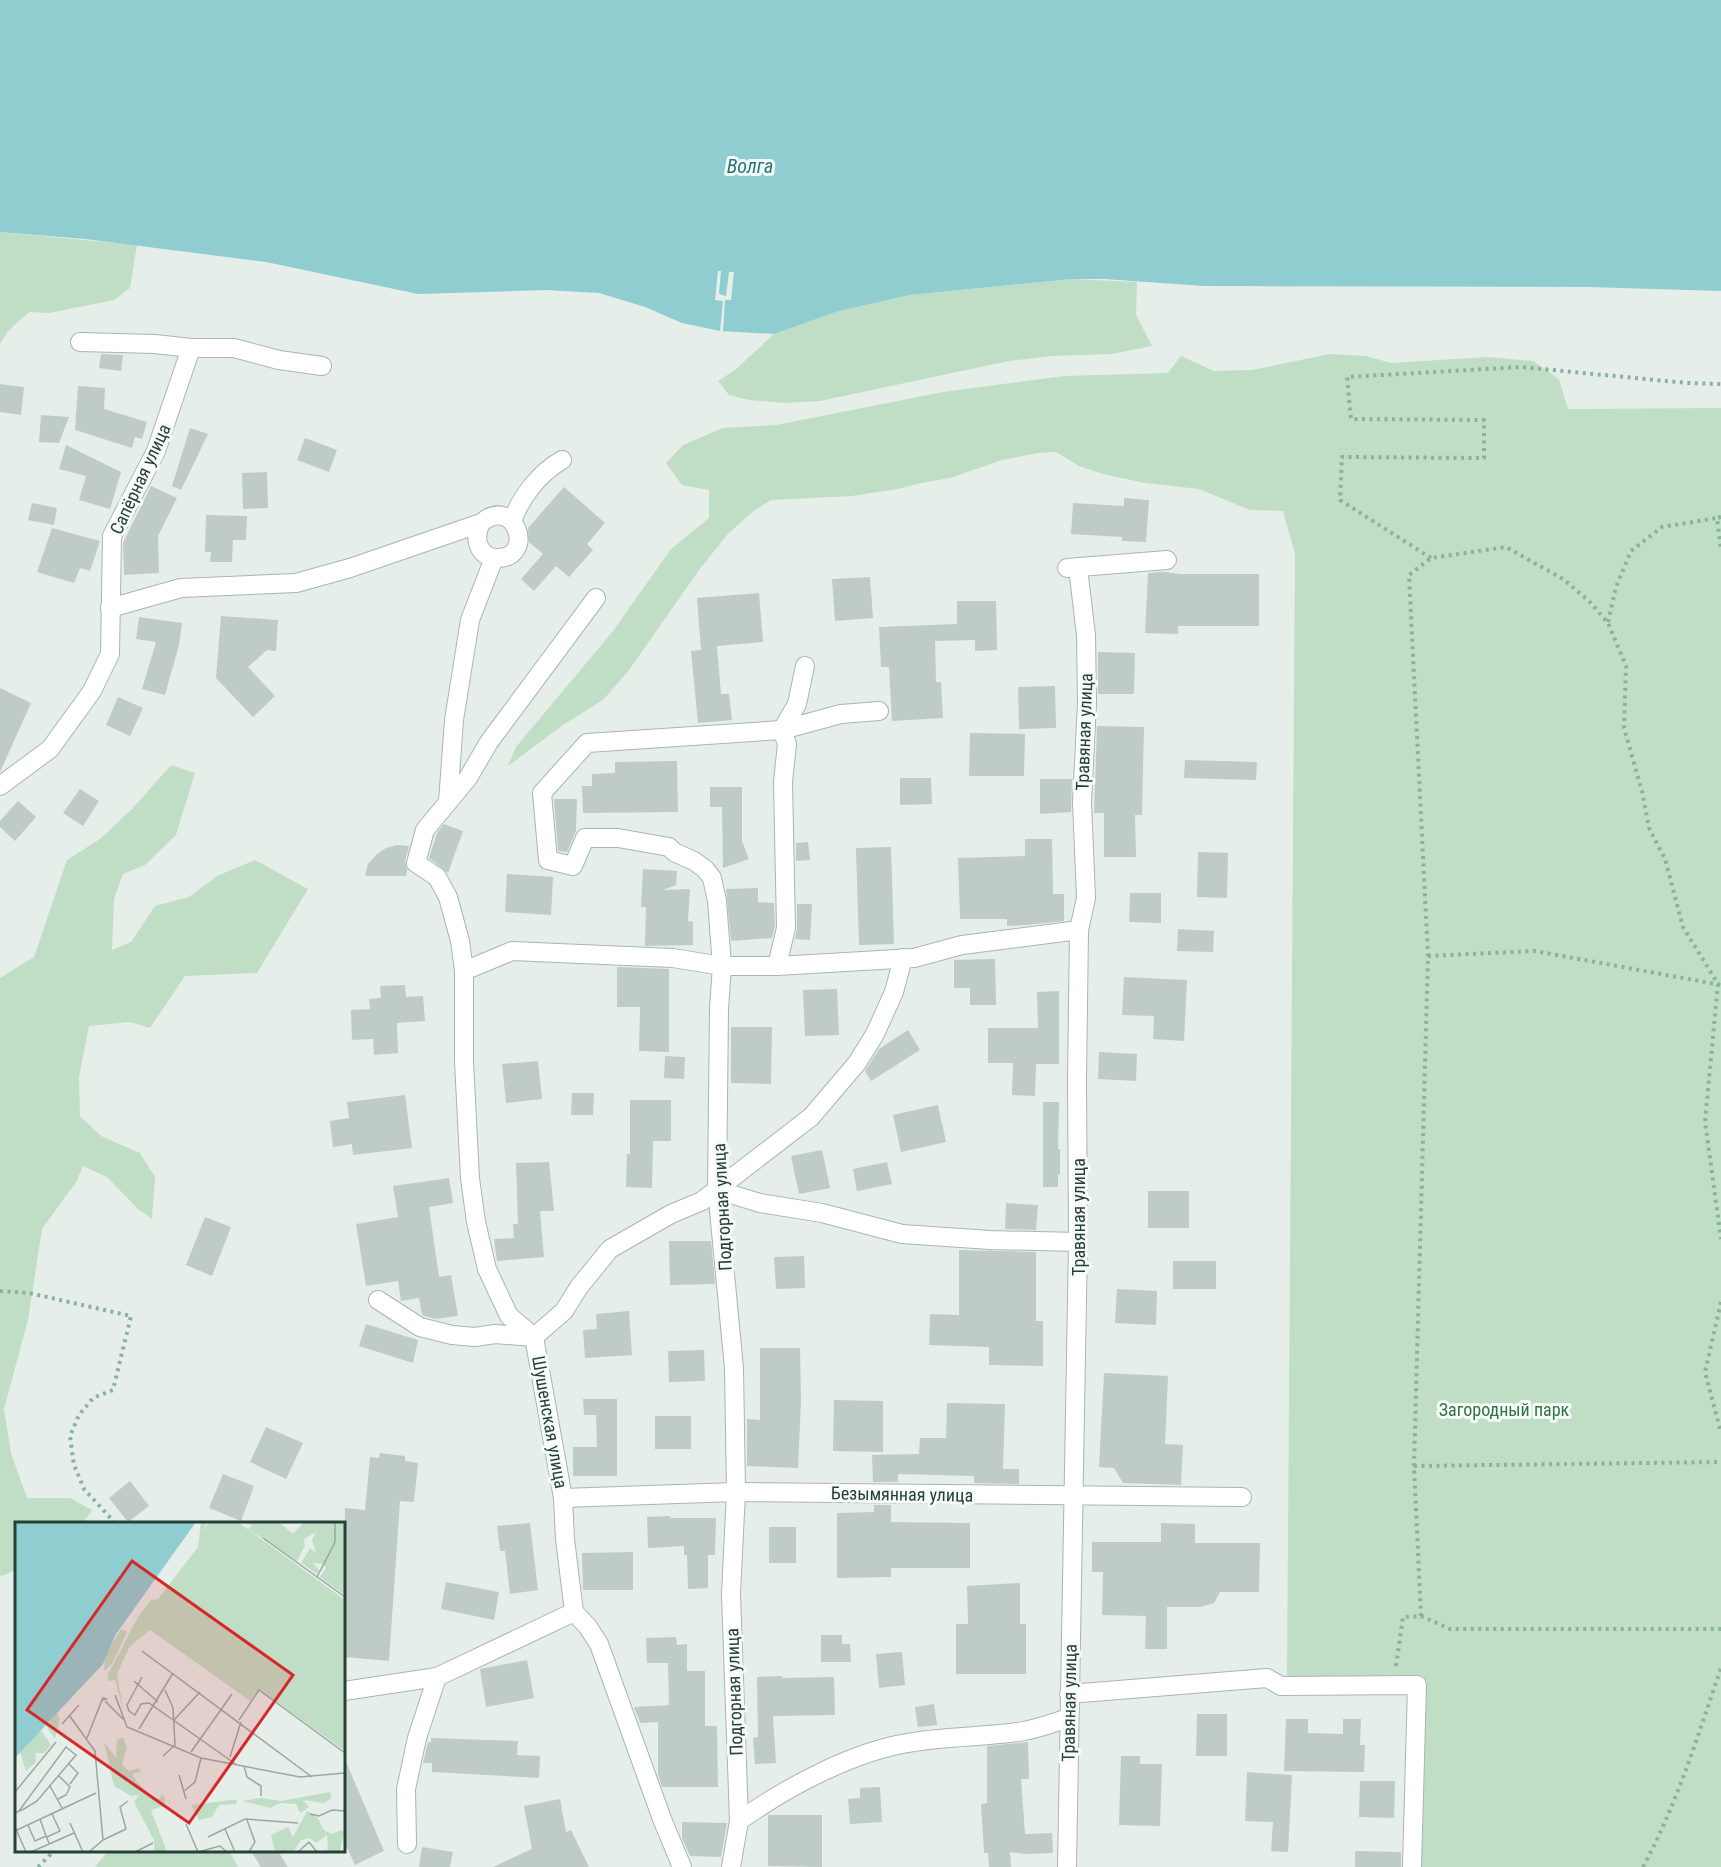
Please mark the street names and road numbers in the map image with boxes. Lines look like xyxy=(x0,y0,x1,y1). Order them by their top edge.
street label: Сапёрная улица xyxy=(105,420,175,538)
street label: Травяная улица xyxy=(1071,673,1097,791)
street label: Подгорная улица xyxy=(708,1143,736,1271)
street label: Травяная улица xyxy=(1068,1158,1089,1276)
street label: Шушенская улица xyxy=(528,1354,572,1490)
street label: Безымянная улица xyxy=(831,1482,973,1506)
street label: Подгорная улица xyxy=(721,1628,747,1756)
street label: Травяная улица xyxy=(1057,1644,1081,1762)

